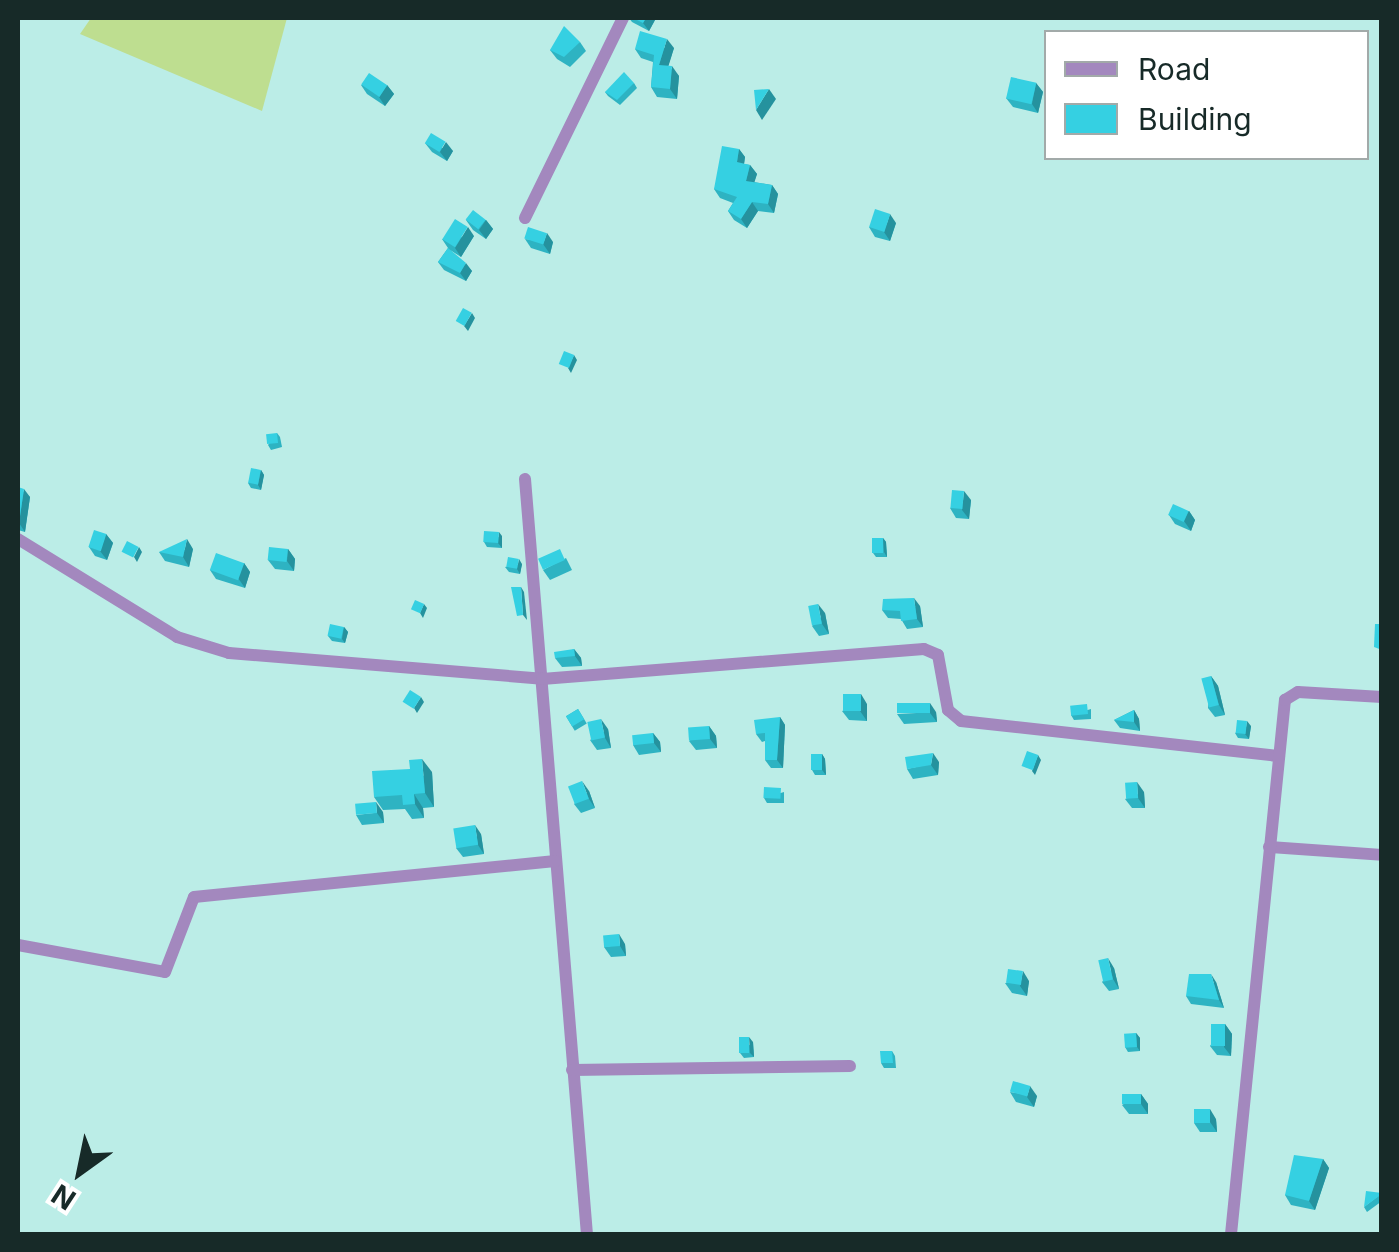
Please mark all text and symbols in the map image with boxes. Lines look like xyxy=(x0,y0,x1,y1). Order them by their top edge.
legend xyxy=(1044,30,1369,160)
text: Road xyxy=(1138,51,1210,87)
text: Building xyxy=(1138,101,1252,137)
north arrow xyxy=(30,1122,130,1222)
text: N xyxy=(45,1177,82,1217)

